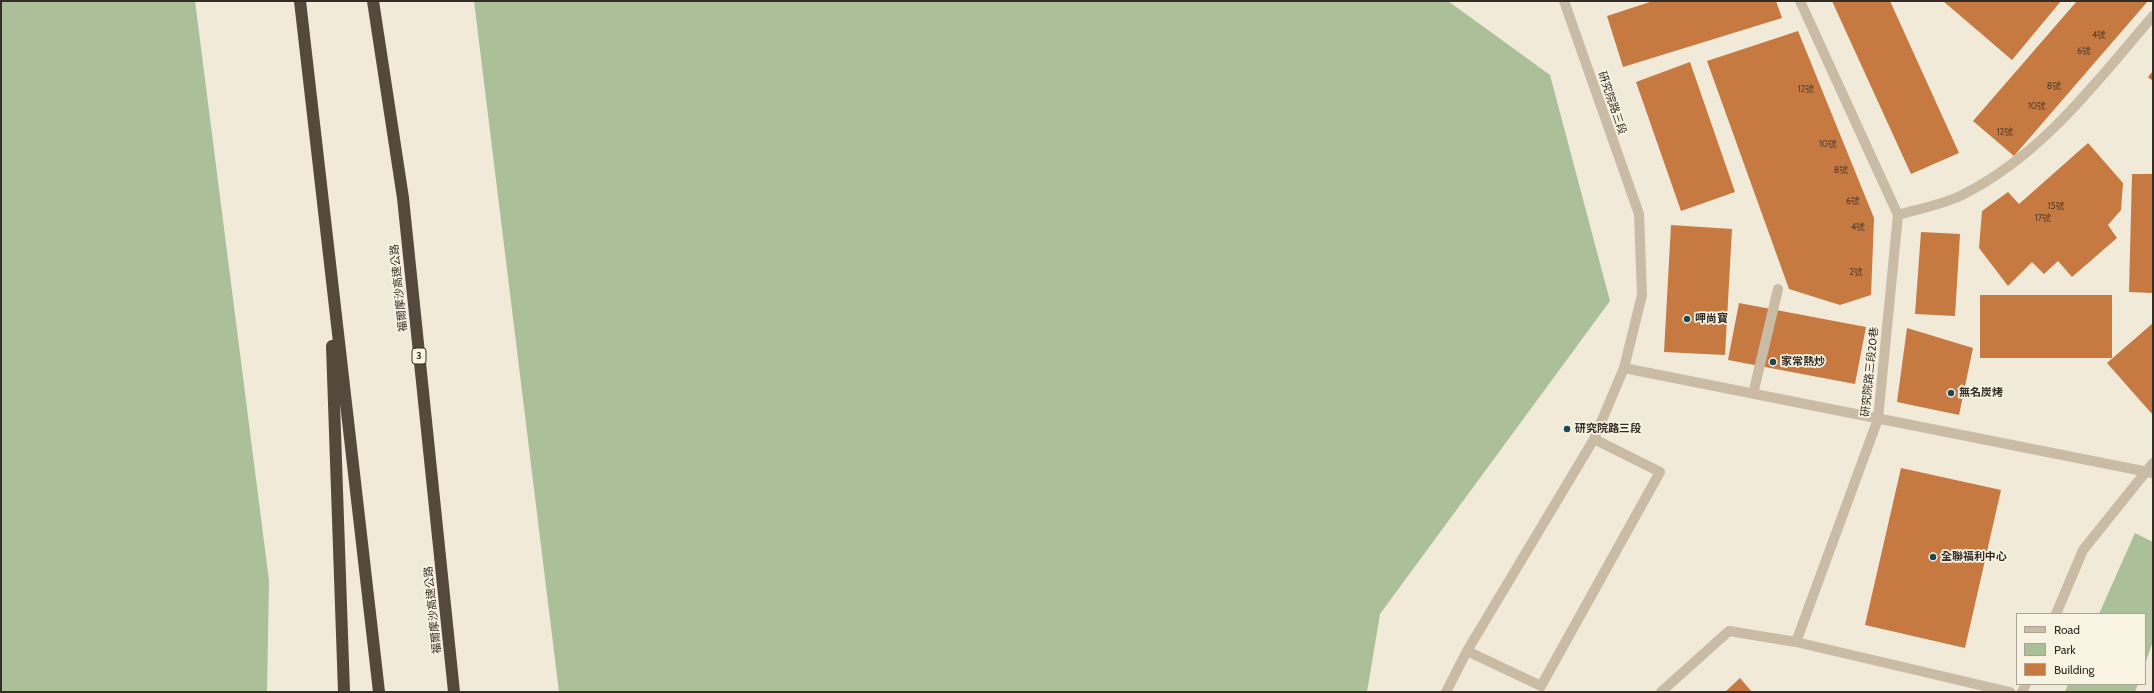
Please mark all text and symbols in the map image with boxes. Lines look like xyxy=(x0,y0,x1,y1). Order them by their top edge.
house number: 4號 xyxy=(2092,30,2106,40)
house number: 6號 xyxy=(2077,46,2091,56)
street label: 研究院路三段 xyxy=(1595,70,1629,136)
house number: 8號 xyxy=(2047,81,2061,91)
house number: 12號 xyxy=(1798,84,1814,94)
house number: 10號 xyxy=(2028,101,2046,111)
house number: 12號 xyxy=(1997,127,2013,137)
house number: 10號 xyxy=(1819,139,1837,149)
house number: 8號 xyxy=(1834,165,1848,175)
house number: 6號 xyxy=(1846,196,1860,206)
house number: 15號 xyxy=(2048,201,2064,211)
house number: 17號 xyxy=(2035,213,2051,223)
house number: 4號 xyxy=(1851,222,1865,232)
street label: 福爾摩沙高速公路 xyxy=(388,244,410,332)
house number: 2號 xyxy=(1849,267,1863,277)
place label: 呷尚寶 xyxy=(1695,312,1728,326)
marker: 呷尚寶 xyxy=(1682,314,1692,324)
street label: 研究院路三段20巷 xyxy=(1859,326,1881,418)
road number: 3 xyxy=(412,348,426,364)
place label: 家常熱炒 xyxy=(1781,355,1825,369)
marker: 家常熱炒 xyxy=(1768,357,1778,367)
place label: 無名炭烤 xyxy=(1959,386,2003,400)
marker: 無名炭烤 xyxy=(1946,388,1956,398)
place label: 研究院路三段 xyxy=(1575,422,1641,436)
marker: 研究院路三段 xyxy=(1562,424,1572,434)
place label: 全聯福利中心 xyxy=(1941,550,2007,564)
marker: 全聯福利中心 xyxy=(1928,552,1938,562)
street label: 福爾摩沙高速公路 xyxy=(422,566,444,654)
legend xyxy=(2016,613,2146,685)
text: Road xyxy=(2054,622,2080,637)
text: Park xyxy=(2054,642,2076,657)
text: Building xyxy=(2054,662,2095,677)

